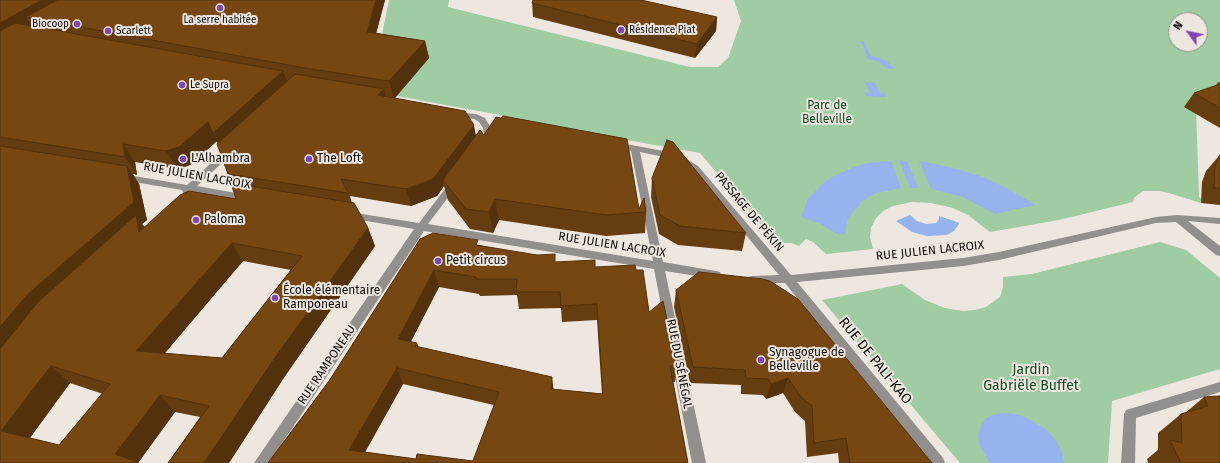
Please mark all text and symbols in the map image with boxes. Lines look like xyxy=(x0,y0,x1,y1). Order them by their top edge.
marker: La serre habitée xyxy=(215,3,225,13)
north arrow xyxy=(1168,12,1208,52)
place label: La serre habitée xyxy=(183,14,257,26)
place label: Biocoop xyxy=(32,18,69,30)
marker: Biocoop xyxy=(72,19,82,29)
text: N xyxy=(1171,19,1186,32)
place label: Résidence Piat xyxy=(629,24,695,36)
place label: Scarlett xyxy=(116,25,151,37)
marker: Résidence Piat xyxy=(616,25,626,35)
marker: Scarlett xyxy=(103,26,113,36)
place label: Le Supra xyxy=(190,79,229,91)
marker: Le Supra xyxy=(177,80,187,90)
park label: Parc de Belleville xyxy=(802,99,852,127)
place label: L'Alhambra xyxy=(191,152,250,166)
place label: The Loft xyxy=(317,152,361,166)
marker: L'Alhambra xyxy=(178,154,188,164)
marker: The Loft xyxy=(304,154,314,164)
street label: RUE JULIEN LACROIX xyxy=(142,159,252,193)
street label: PASSAGE DE PÉKIN xyxy=(712,169,786,255)
place label: Paloma xyxy=(204,213,244,227)
marker: Paloma xyxy=(191,215,201,225)
street label: RUE JULIEN LACROIX xyxy=(557,229,667,261)
street label: RUE JULIEN LACROIX xyxy=(875,238,985,264)
place label: Petit circus xyxy=(446,254,506,268)
marker: Petit circus xyxy=(433,256,443,266)
place label: École élémentaire Ramponeau xyxy=(283,284,380,312)
marker: École élémentaire Ramponeau xyxy=(270,293,280,303)
street label: RUE DE PALI-KAO xyxy=(835,314,915,408)
street label: RUE DU SÉNÉGAL xyxy=(663,318,695,410)
street label: RUE RAMPONEAU xyxy=(295,323,359,407)
place label: Synagogue de Belleville xyxy=(769,346,844,374)
marker: Synagogue de Belleville xyxy=(756,355,766,365)
park label: Jardin Gabriële Buffet xyxy=(983,362,1079,394)

